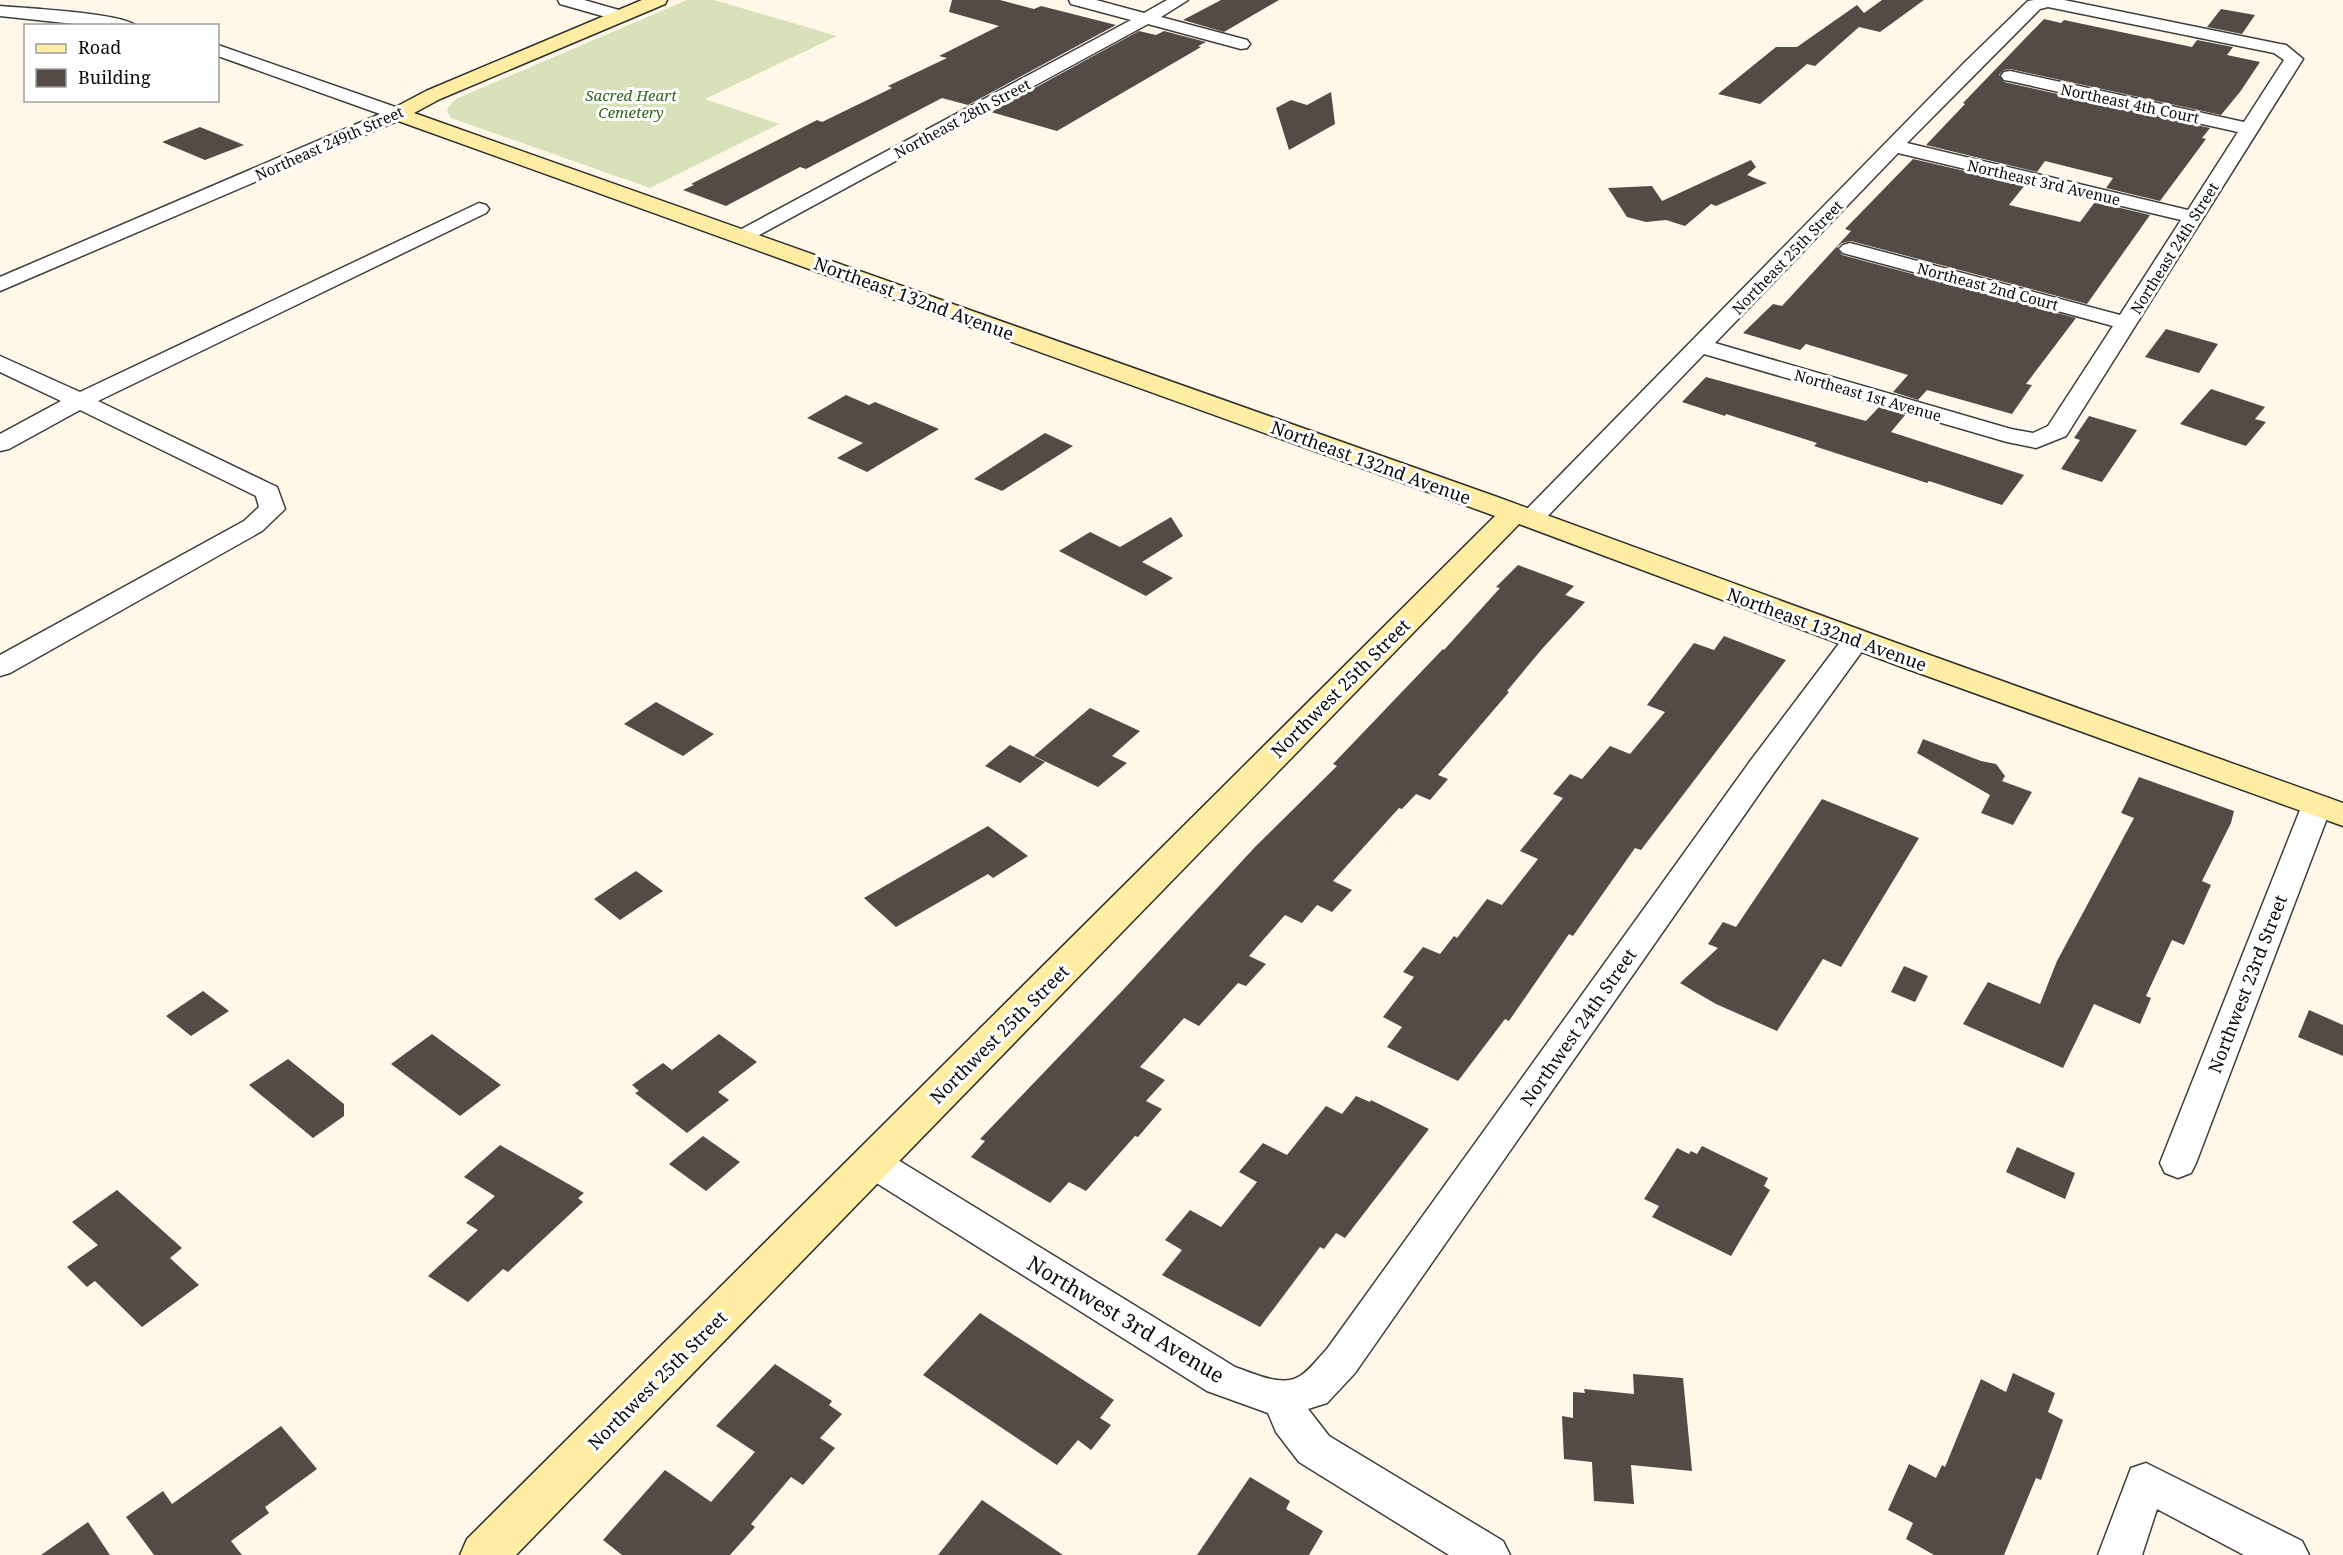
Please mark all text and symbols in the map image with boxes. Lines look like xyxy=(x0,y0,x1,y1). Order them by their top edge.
legend xyxy=(24,24,219,102)
text: Road xyxy=(78,35,121,59)
text: Building xyxy=(78,65,151,89)
street label: Northeast 28th Street xyxy=(890,74,1034,162)
street label: Northeast 4th Court xyxy=(2059,79,2201,127)
park label: Sacred Heart Cemetery xyxy=(585,85,677,122)
street label: Northeast 249th Street xyxy=(252,101,406,185)
street label: Northeast 3rd Avenue xyxy=(1965,155,2123,209)
street label: Northeast 24th Street xyxy=(2125,178,2223,318)
street label: Northeast 25th Street xyxy=(1727,195,1847,319)
street label: Northeast 132nd Avenue xyxy=(811,251,1017,345)
street label: Northeast 2nd Court xyxy=(1915,258,2061,314)
street label: Northeast 1st Avenue xyxy=(1792,364,1944,426)
street label: Northeast 132nd Avenue xyxy=(1268,415,1474,509)
street label: Northeast 132nd Avenue xyxy=(1724,582,1930,676)
street label: Northwest 25th Street xyxy=(1265,613,1415,763)
street label: Northwest 23rd Street xyxy=(2202,891,2292,1077)
street label: Northwest 24th Street xyxy=(1514,943,1642,1111)
street label: Northwest 25th Street xyxy=(924,959,1074,1109)
street label: Northwest 3rd Avenue xyxy=(1022,1249,1230,1389)
street label: Northwest 25th Street xyxy=(582,1305,732,1455)

